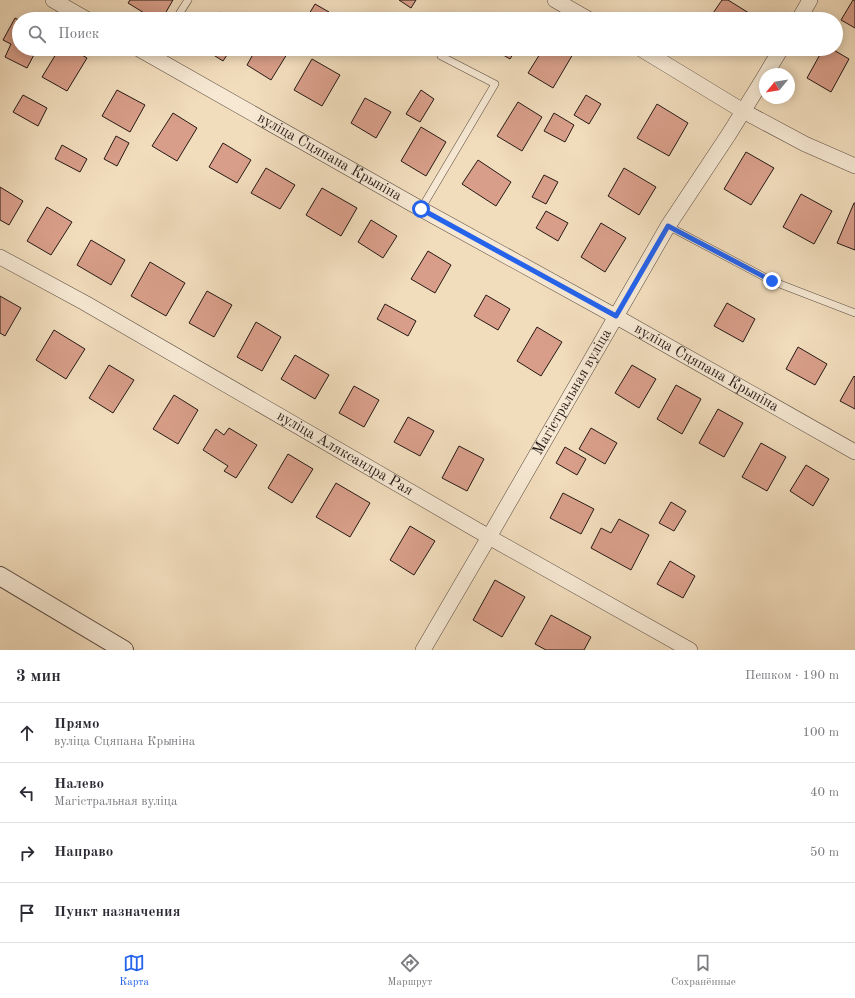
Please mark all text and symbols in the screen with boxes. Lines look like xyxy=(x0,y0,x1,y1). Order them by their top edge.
search box xyxy=(12,12,843,56)
icon: search xyxy=(26,23,48,45)
text: Поиск xyxy=(58,27,99,42)
north arrow xyxy=(759,68,795,104)
street label: вуліца Сцяпана Крыніна xyxy=(255,110,405,204)
route start xyxy=(412,200,430,218)
route end xyxy=(763,272,781,290)
street label: вуліца Сцяпана Крыніна xyxy=(632,321,782,415)
street label: Магістральная вуліца xyxy=(530,326,615,458)
street label: вуліца Аляксандра Рая xyxy=(274,408,416,499)
text: 3 мин xyxy=(16,668,61,685)
text: Пешком · 190 m xyxy=(745,669,839,682)
text: Прямо xyxy=(54,717,100,732)
icon: ahead xyxy=(16,722,38,744)
text: 100 m xyxy=(802,726,839,739)
text: вуліца Сцяпана Крыніна xyxy=(54,735,195,748)
text: Налево xyxy=(54,777,104,792)
icon: left xyxy=(16,782,38,804)
text: 40 m xyxy=(810,786,839,799)
text: Магістральная вуліца xyxy=(54,795,177,808)
icon: right xyxy=(16,842,38,864)
text: Направо xyxy=(54,845,113,860)
text: 50 m xyxy=(810,846,839,859)
icon: arrive xyxy=(16,902,38,924)
text: Пункт назначения xyxy=(54,905,181,920)
tab: Карта xyxy=(119,952,149,990)
tab: Маршрут xyxy=(387,952,433,990)
tab: Сохранённые xyxy=(671,952,736,990)

